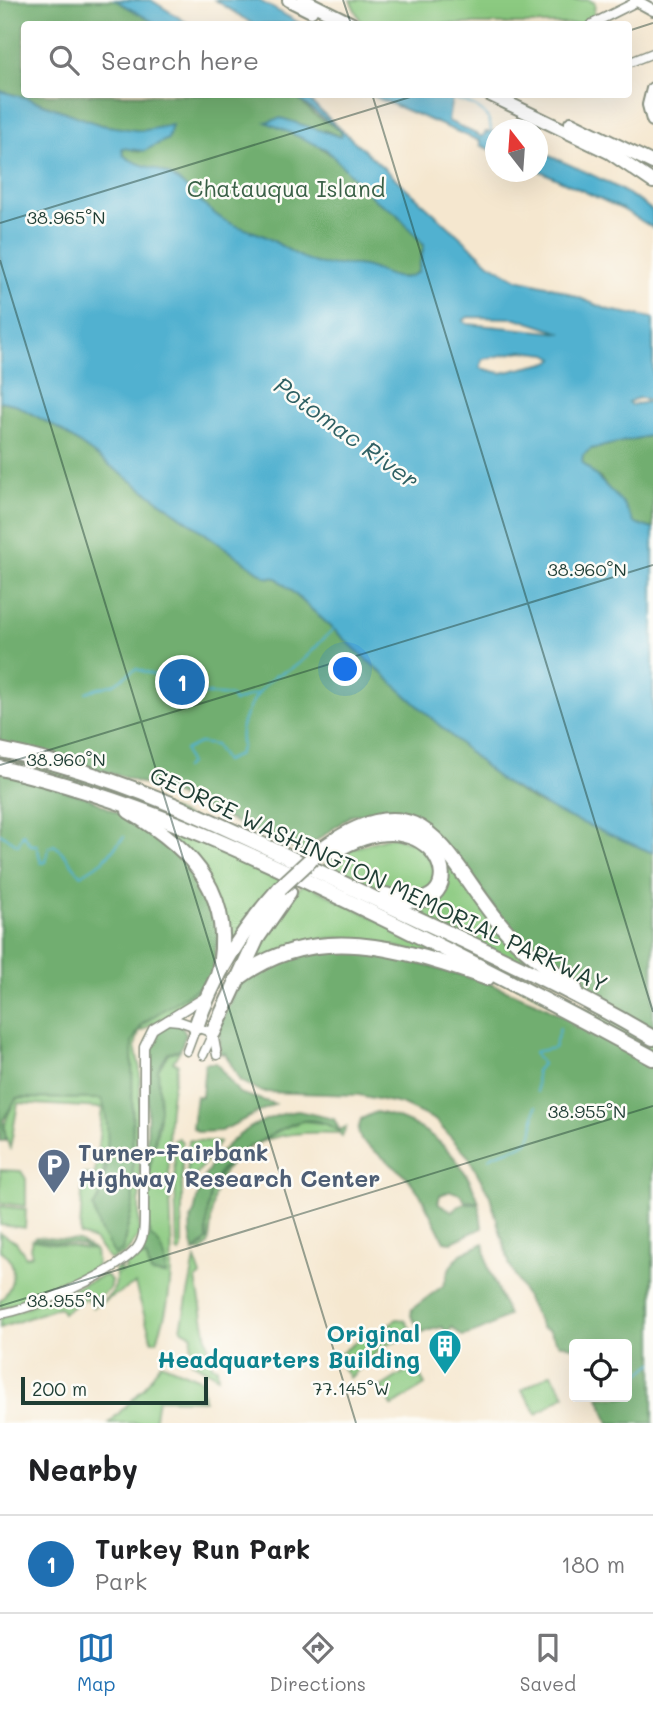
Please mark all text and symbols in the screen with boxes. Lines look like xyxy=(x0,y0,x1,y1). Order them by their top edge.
search box xyxy=(21,21,632,98)
icon: search xyxy=(45,41,83,79)
text: Search here xyxy=(101,43,259,77)
north arrow xyxy=(485,119,548,182)
park label: Chatauqua Island xyxy=(187,173,385,203)
text: 38.965°N xyxy=(27,205,105,229)
water label: Potomac River xyxy=(268,369,426,495)
text: 38.960°N xyxy=(547,557,627,581)
your location xyxy=(328,652,362,686)
pin: 1 xyxy=(159,656,205,708)
text: 38.960°N xyxy=(26,747,106,771)
street label: GEORGE WASHINGTON MEMORIAL PARKWAY xyxy=(145,759,613,999)
text: 38.955°N xyxy=(548,1099,626,1123)
place label: Turner-Fairbank Highway Research Center xyxy=(78,1137,380,1193)
parking icon: Turner-Fairbank Highway Research Center xyxy=(35,1146,73,1195)
text: 38.955°N xyxy=(27,1288,105,1312)
place label: Original Headquarters Building xyxy=(157,1318,420,1374)
building icon: Original Headquarters Building xyxy=(426,1327,464,1376)
map controls xyxy=(569,1339,632,1402)
button: locate xyxy=(569,1339,632,1402)
scale bar xyxy=(21,1374,208,1406)
text: 200 m xyxy=(32,1376,87,1401)
text: 77.145°W xyxy=(312,1376,390,1400)
text: Nearby xyxy=(28,1449,138,1489)
text: Turkey Run Park xyxy=(95,1532,310,1566)
text: 1 xyxy=(46,1549,56,1579)
text: 180 m xyxy=(561,1549,625,1579)
text: Park xyxy=(95,1566,147,1596)
tab: Map xyxy=(77,1629,116,1696)
tab: Directions xyxy=(269,1629,366,1696)
tab: Saved xyxy=(520,1629,576,1696)

